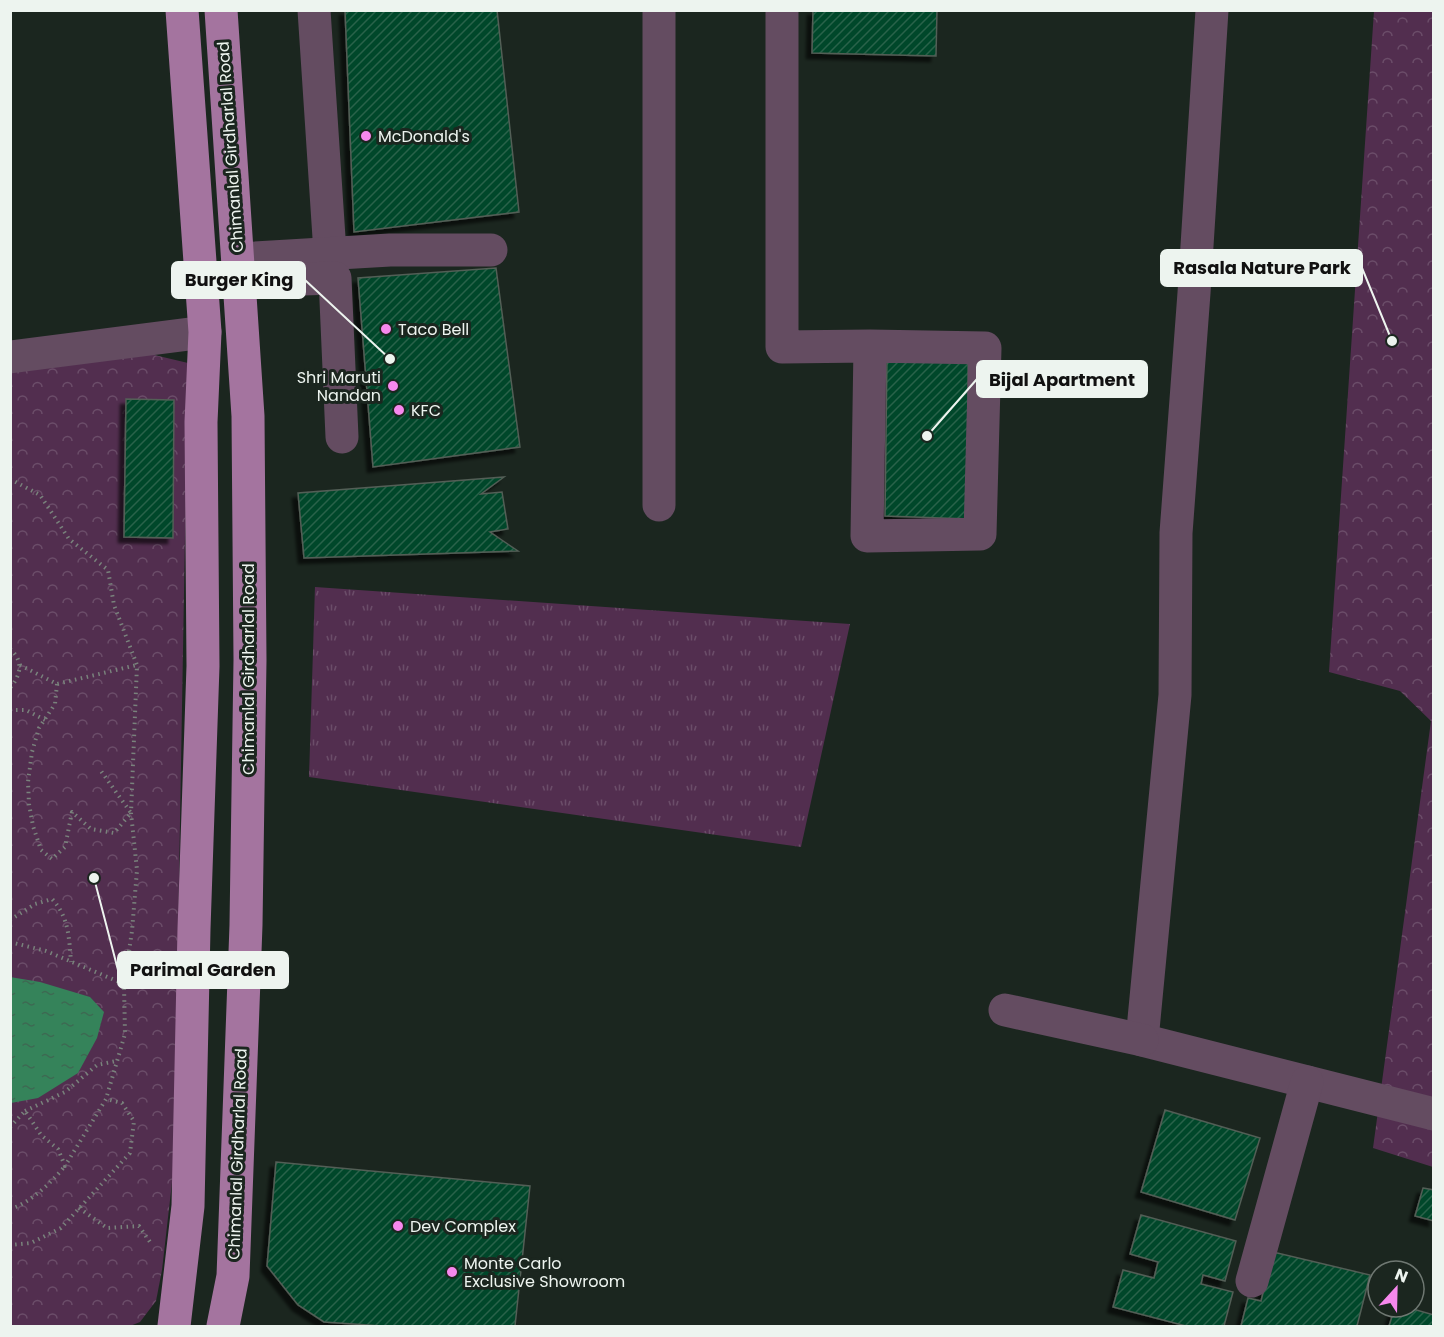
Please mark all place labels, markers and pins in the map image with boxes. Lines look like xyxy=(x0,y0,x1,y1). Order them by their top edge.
place label: McDonald's xyxy=(378,125,470,148)
marker: McDonald's xyxy=(359,129,373,143)
callout: Rasala Nature Park xyxy=(1161,250,1362,286)
callout: Burger King xyxy=(172,262,305,298)
place label: Taco Bell xyxy=(398,318,469,341)
marker: Taco Bell xyxy=(379,322,393,336)
callout: Bijal Apartment xyxy=(977,361,1147,397)
place label: Shri Maruti Nandan xyxy=(297,366,381,407)
marker: Shri Maruti Nandan xyxy=(386,379,400,393)
place label: KFC xyxy=(411,399,441,422)
marker: KFC xyxy=(392,403,406,417)
callout: Parimal Garden xyxy=(118,952,288,988)
place label: Dev Complex xyxy=(410,1215,516,1238)
marker: Dev Complex xyxy=(391,1219,405,1233)
place label: Monte Carlo Exclusive Showroom xyxy=(464,1252,625,1293)
marker: Monte Carlo Exclusive Showroom xyxy=(445,1265,459,1279)

